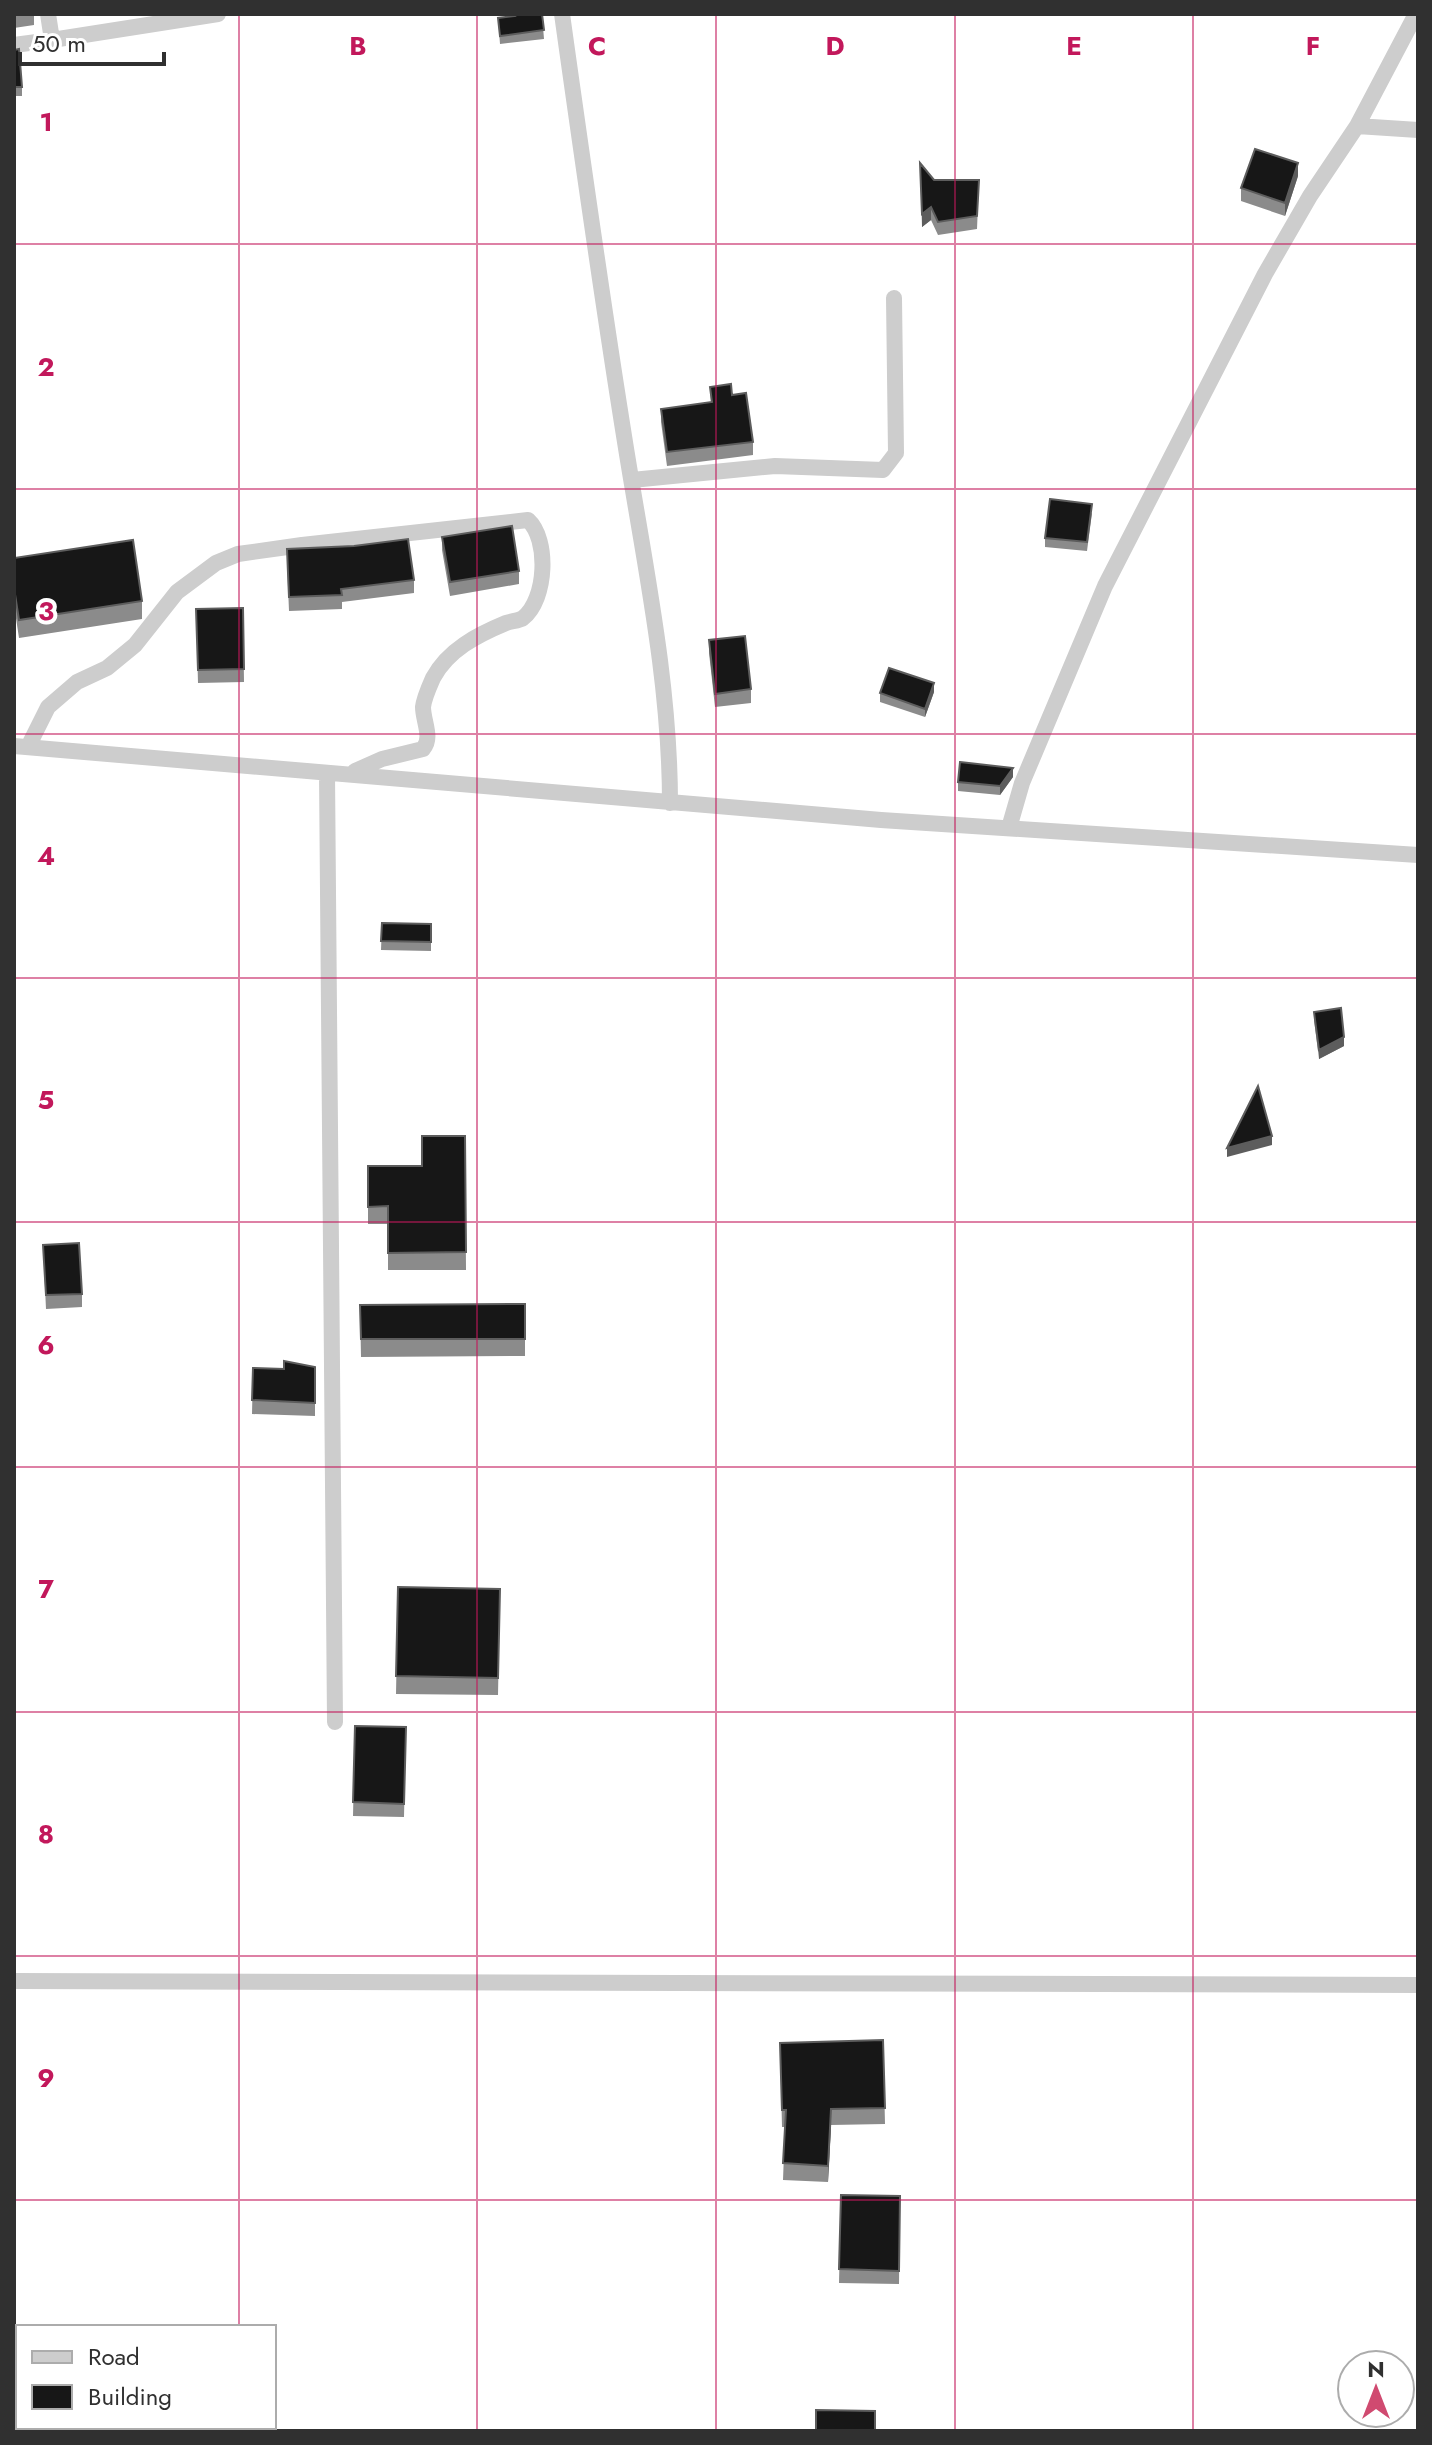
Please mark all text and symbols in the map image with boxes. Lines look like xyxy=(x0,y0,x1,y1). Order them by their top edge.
scale bar xyxy=(20,16,164,66)
text: 50 m xyxy=(32,26,86,61)
text: B xyxy=(349,27,367,65)
text: C xyxy=(588,27,606,65)
text: D xyxy=(825,27,845,65)
text: E xyxy=(1066,27,1082,65)
text: F xyxy=(1306,27,1320,65)
text: 1 xyxy=(39,103,53,141)
text: 2 xyxy=(37,348,55,386)
text: 3 xyxy=(38,592,54,630)
text: 4 xyxy=(37,837,55,875)
text: 5 xyxy=(38,1081,54,1119)
text: 6 xyxy=(37,1326,55,1364)
text: 7 xyxy=(38,1570,54,1608)
text: 8 xyxy=(38,1815,54,1853)
text: 9 xyxy=(37,2059,55,2097)
legend xyxy=(16,2325,276,2429)
text: Road xyxy=(88,2339,140,2374)
north arrow xyxy=(1336,2349,1416,2429)
text: N xyxy=(1367,2353,1385,2385)
text: Building xyxy=(88,2379,172,2414)

